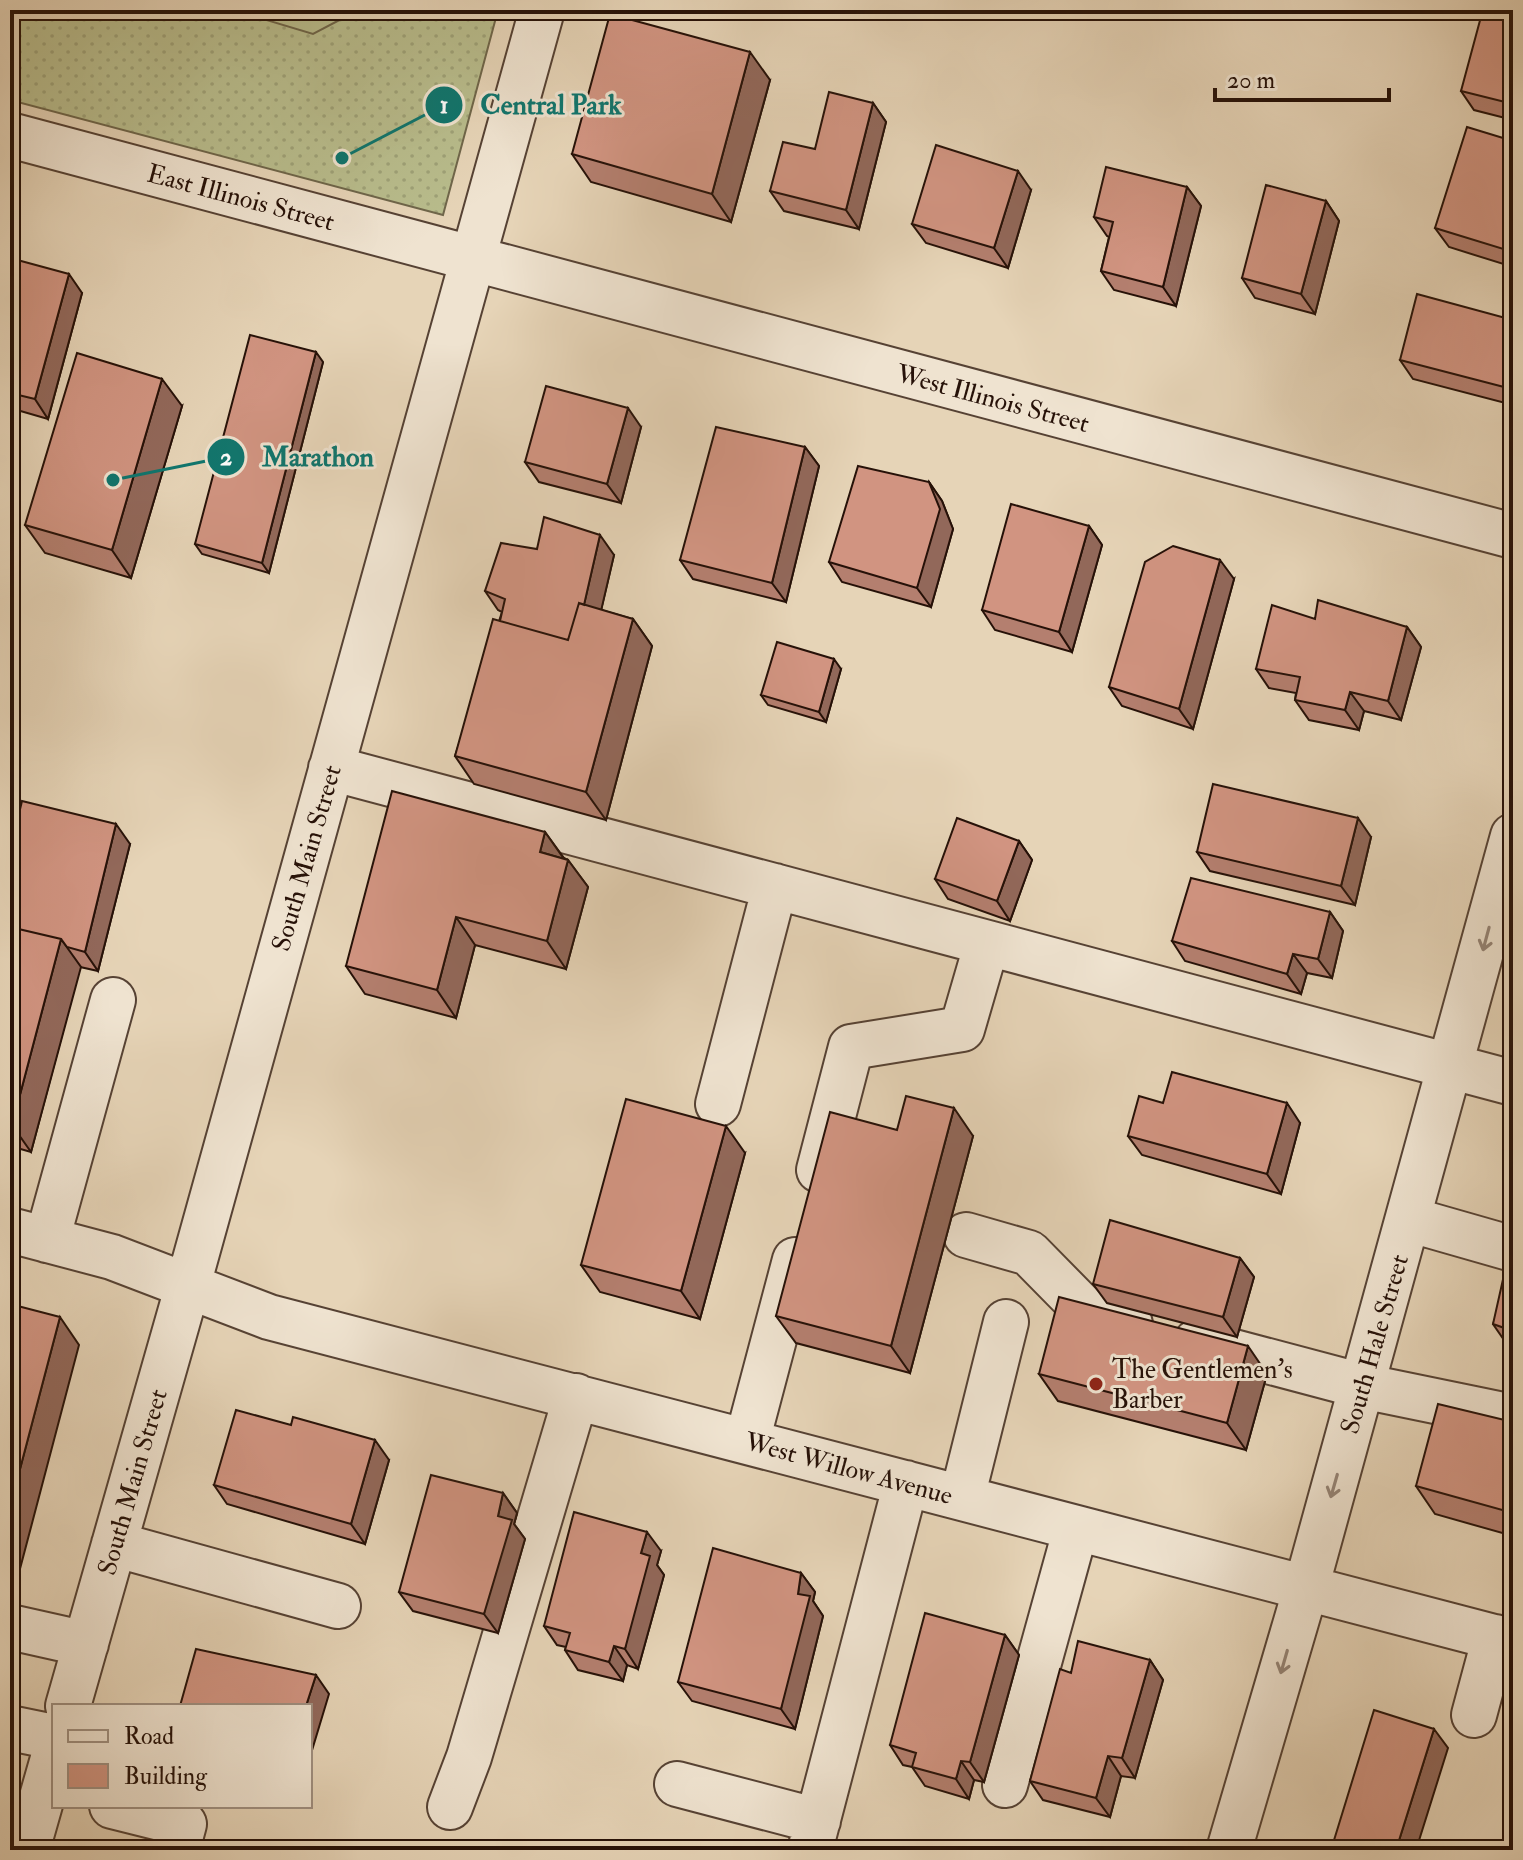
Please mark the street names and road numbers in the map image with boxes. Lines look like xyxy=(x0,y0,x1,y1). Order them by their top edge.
street label: East Illinois Street xyxy=(144,158,338,238)
street label: West Illinois Street xyxy=(892,358,1093,440)
street label: South Main Street xyxy=(265,762,349,955)
street label: South Hale Street xyxy=(1334,1251,1416,1438)
street label: South Main Street xyxy=(91,1386,175,1579)
street label: West Willow Avenue xyxy=(741,1426,956,1512)

